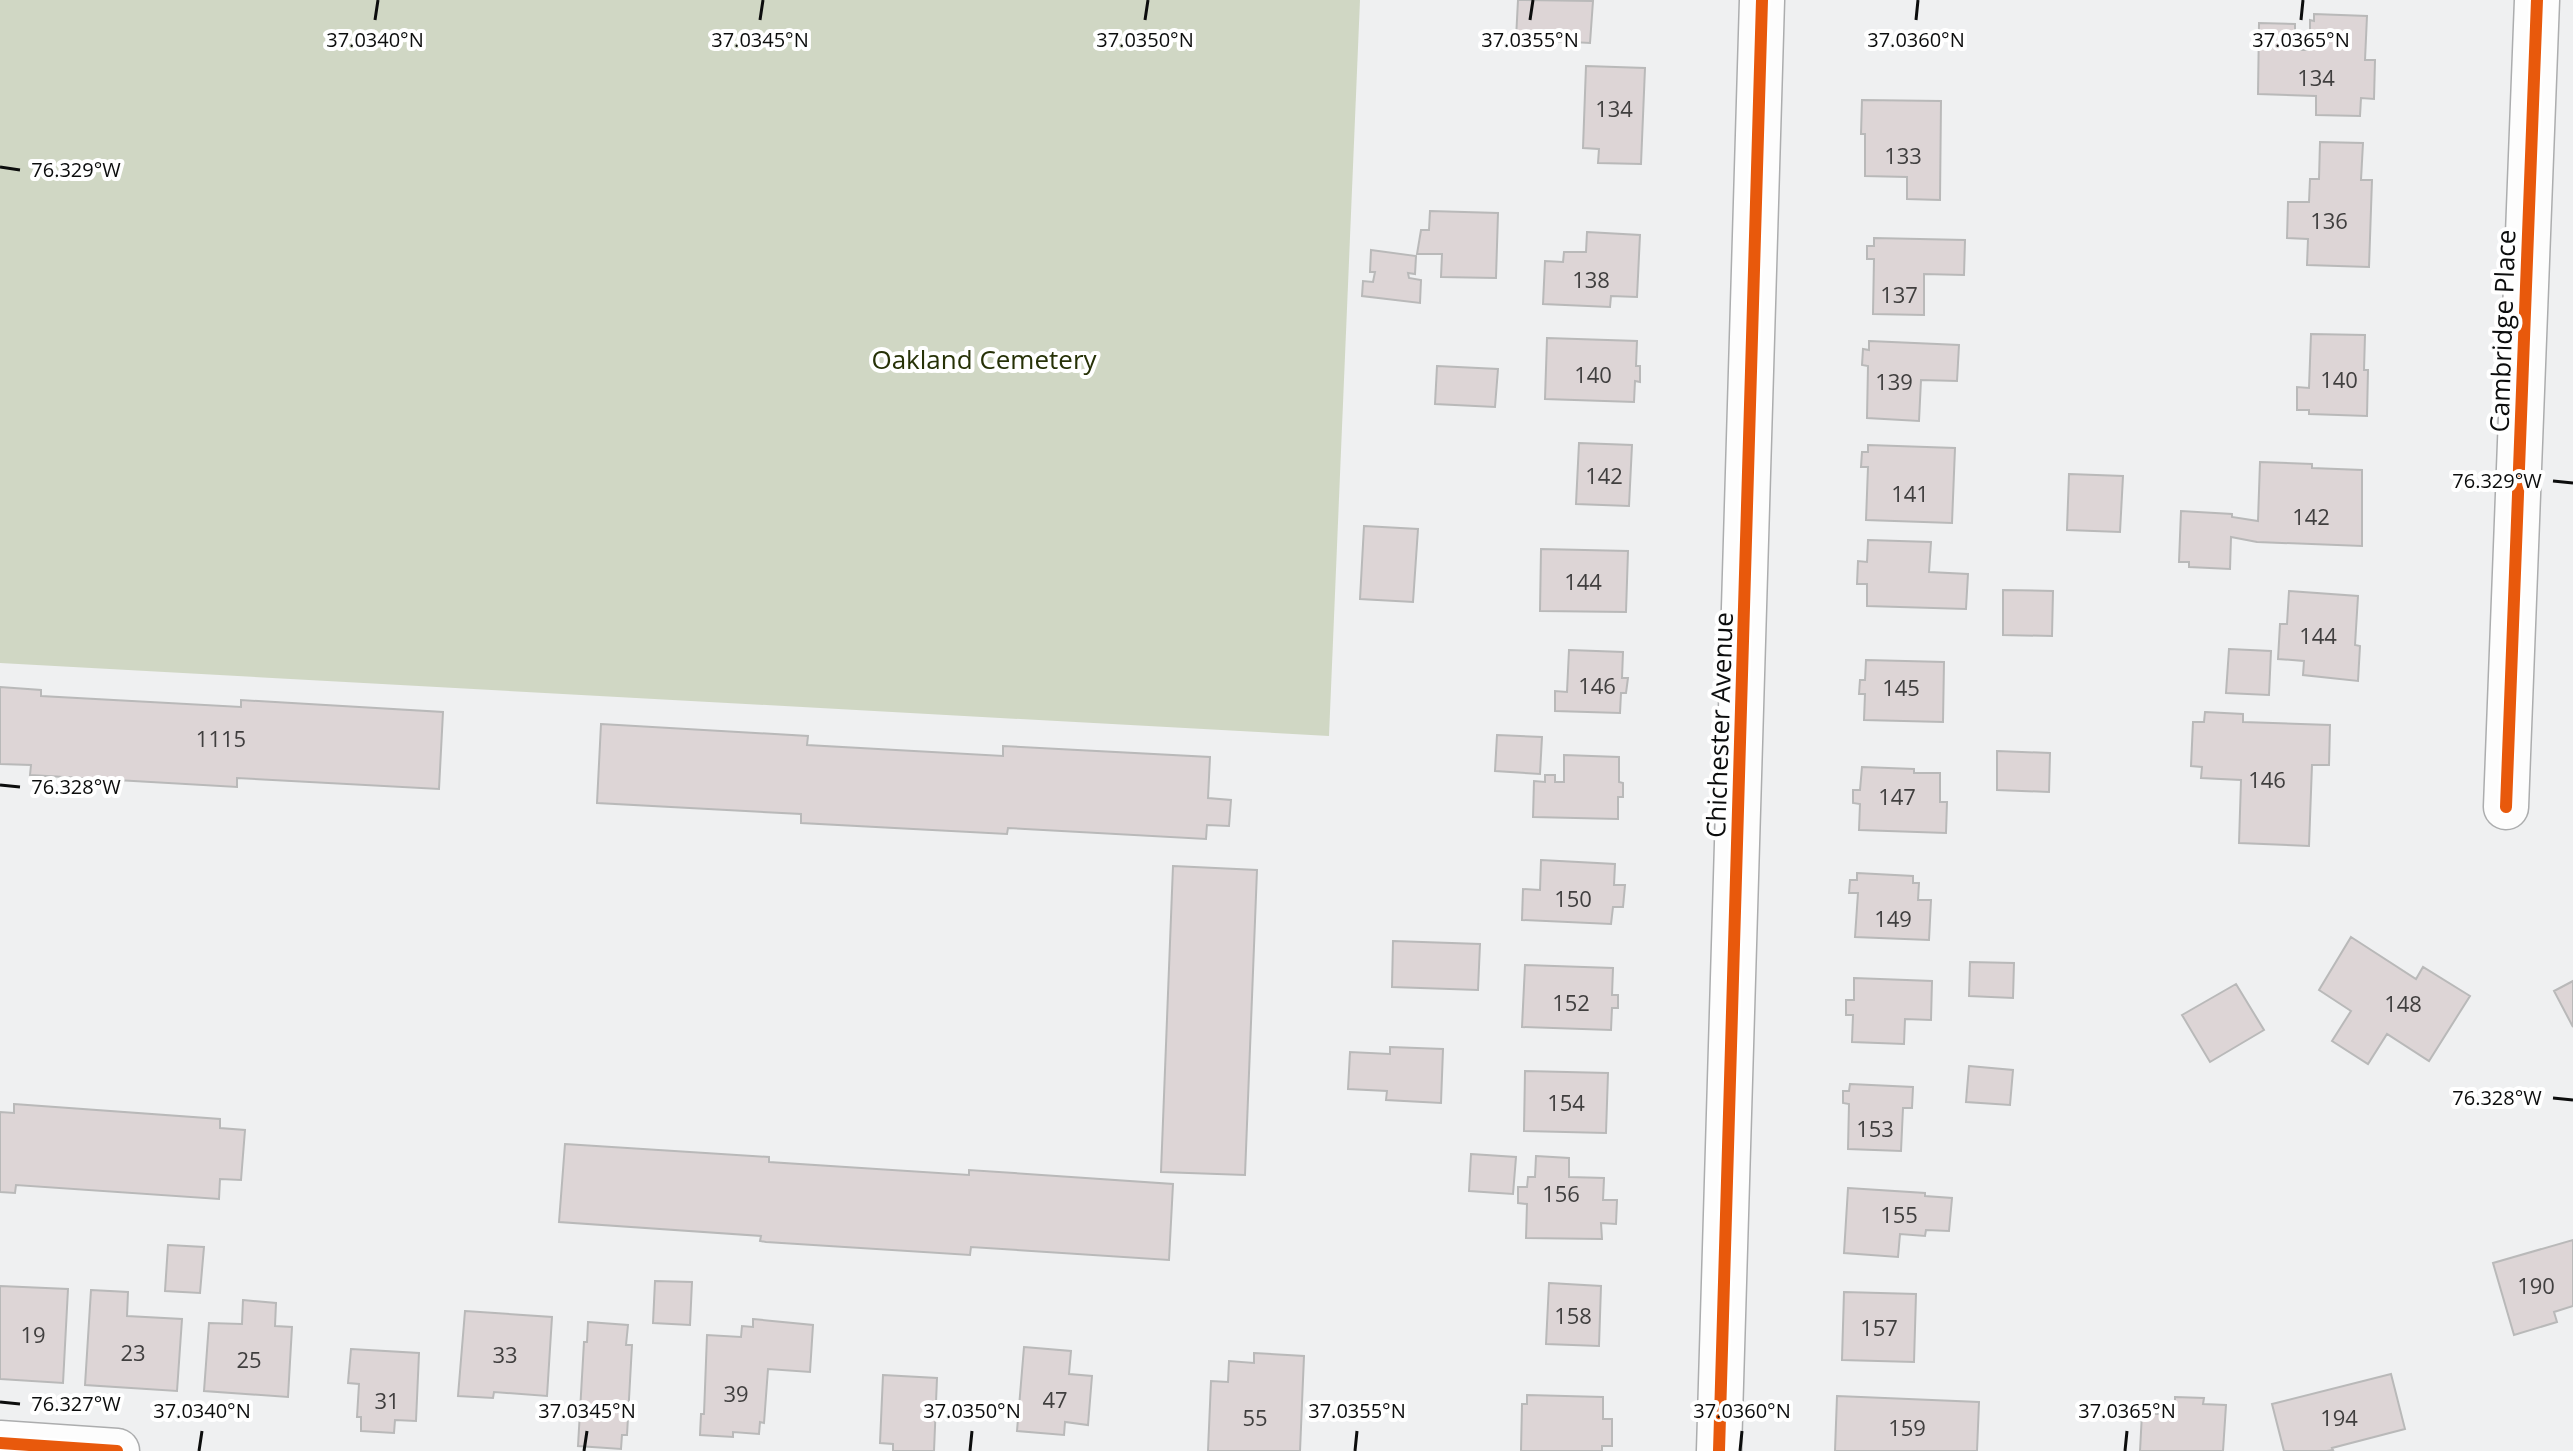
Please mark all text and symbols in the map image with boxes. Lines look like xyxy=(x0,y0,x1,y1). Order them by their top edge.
text: 37.0340°N xyxy=(326,26,424,53)
text: 37.0345°N xyxy=(711,26,809,53)
text: 37.0350°N xyxy=(1096,26,1194,53)
text: 37.0355°N xyxy=(1481,26,1579,53)
text: 37.0360°N xyxy=(1867,26,1965,53)
text: 37.0365°N xyxy=(2252,26,2350,53)
house number: 134 xyxy=(2297,62,2335,92)
house number: 134 xyxy=(1595,93,1633,123)
house number: 133 xyxy=(1884,140,1922,170)
text: 76.329°W xyxy=(31,156,121,183)
house number: 136 xyxy=(2310,205,2348,235)
street label: Cambridge Place xyxy=(2480,229,2524,433)
house number: 138 xyxy=(1572,264,1610,294)
house number: 137 xyxy=(1880,279,1918,309)
park label: Oakland Cemetery xyxy=(871,341,1098,377)
house number: 140 xyxy=(1574,359,1612,389)
house number: 140 xyxy=(2320,364,2358,394)
house number: 139 xyxy=(1875,366,1913,396)
house number: 142 xyxy=(1585,460,1623,490)
text: 76.329°W xyxy=(2452,467,2542,494)
house number: 141 xyxy=(1891,478,1929,508)
house number: 142 xyxy=(2292,501,2330,531)
house number: 144 xyxy=(1564,566,1602,596)
street label: Chichester Avenue xyxy=(1697,611,1741,839)
house number: 144 xyxy=(2299,620,2337,650)
house number: 146 xyxy=(1578,670,1616,700)
house number: 145 xyxy=(1882,672,1920,702)
house number: 1115 xyxy=(196,723,246,753)
house number: 146 xyxy=(2248,764,2286,794)
text: 76.328°W xyxy=(31,773,121,800)
house number: 147 xyxy=(1878,781,1916,811)
house number: 150 xyxy=(1554,883,1592,913)
house number: 149 xyxy=(1874,903,1912,933)
house number: 152 xyxy=(1552,987,1590,1017)
house number: 148 xyxy=(2384,988,2422,1018)
text: 76.328°W xyxy=(2452,1084,2542,1111)
house number: 154 xyxy=(1547,1087,1585,1117)
house number: 153 xyxy=(1856,1113,1894,1143)
house number: 156 xyxy=(1542,1178,1580,1208)
house number: 155 xyxy=(1880,1199,1918,1229)
house number: 190 xyxy=(2517,1270,2555,1300)
house number: 158 xyxy=(1554,1300,1592,1330)
house number: 157 xyxy=(1860,1312,1898,1342)
house number: 19 xyxy=(20,1319,46,1349)
house number: 23 xyxy=(120,1337,146,1367)
house number: 33 xyxy=(492,1339,518,1369)
house number: 25 xyxy=(236,1344,262,1374)
house number: 39 xyxy=(723,1378,749,1408)
house number: 47 xyxy=(1042,1384,1068,1414)
house number: 31 xyxy=(374,1385,400,1415)
text: 76.327°W xyxy=(31,1390,121,1417)
text: 37.0340°N xyxy=(153,1397,251,1424)
text: 37.0345°N xyxy=(538,1397,636,1424)
text: 37.0350°N xyxy=(923,1397,1021,1424)
text: 37.0355°N xyxy=(1308,1397,1406,1424)
text: 37.0360°N xyxy=(1693,1397,1791,1424)
text: 37.0365°N xyxy=(2078,1397,2176,1424)
house number: 55 xyxy=(1242,1402,1268,1432)
house number: 194 xyxy=(2320,1402,2358,1432)
house number: 159 xyxy=(1888,1412,1926,1442)

